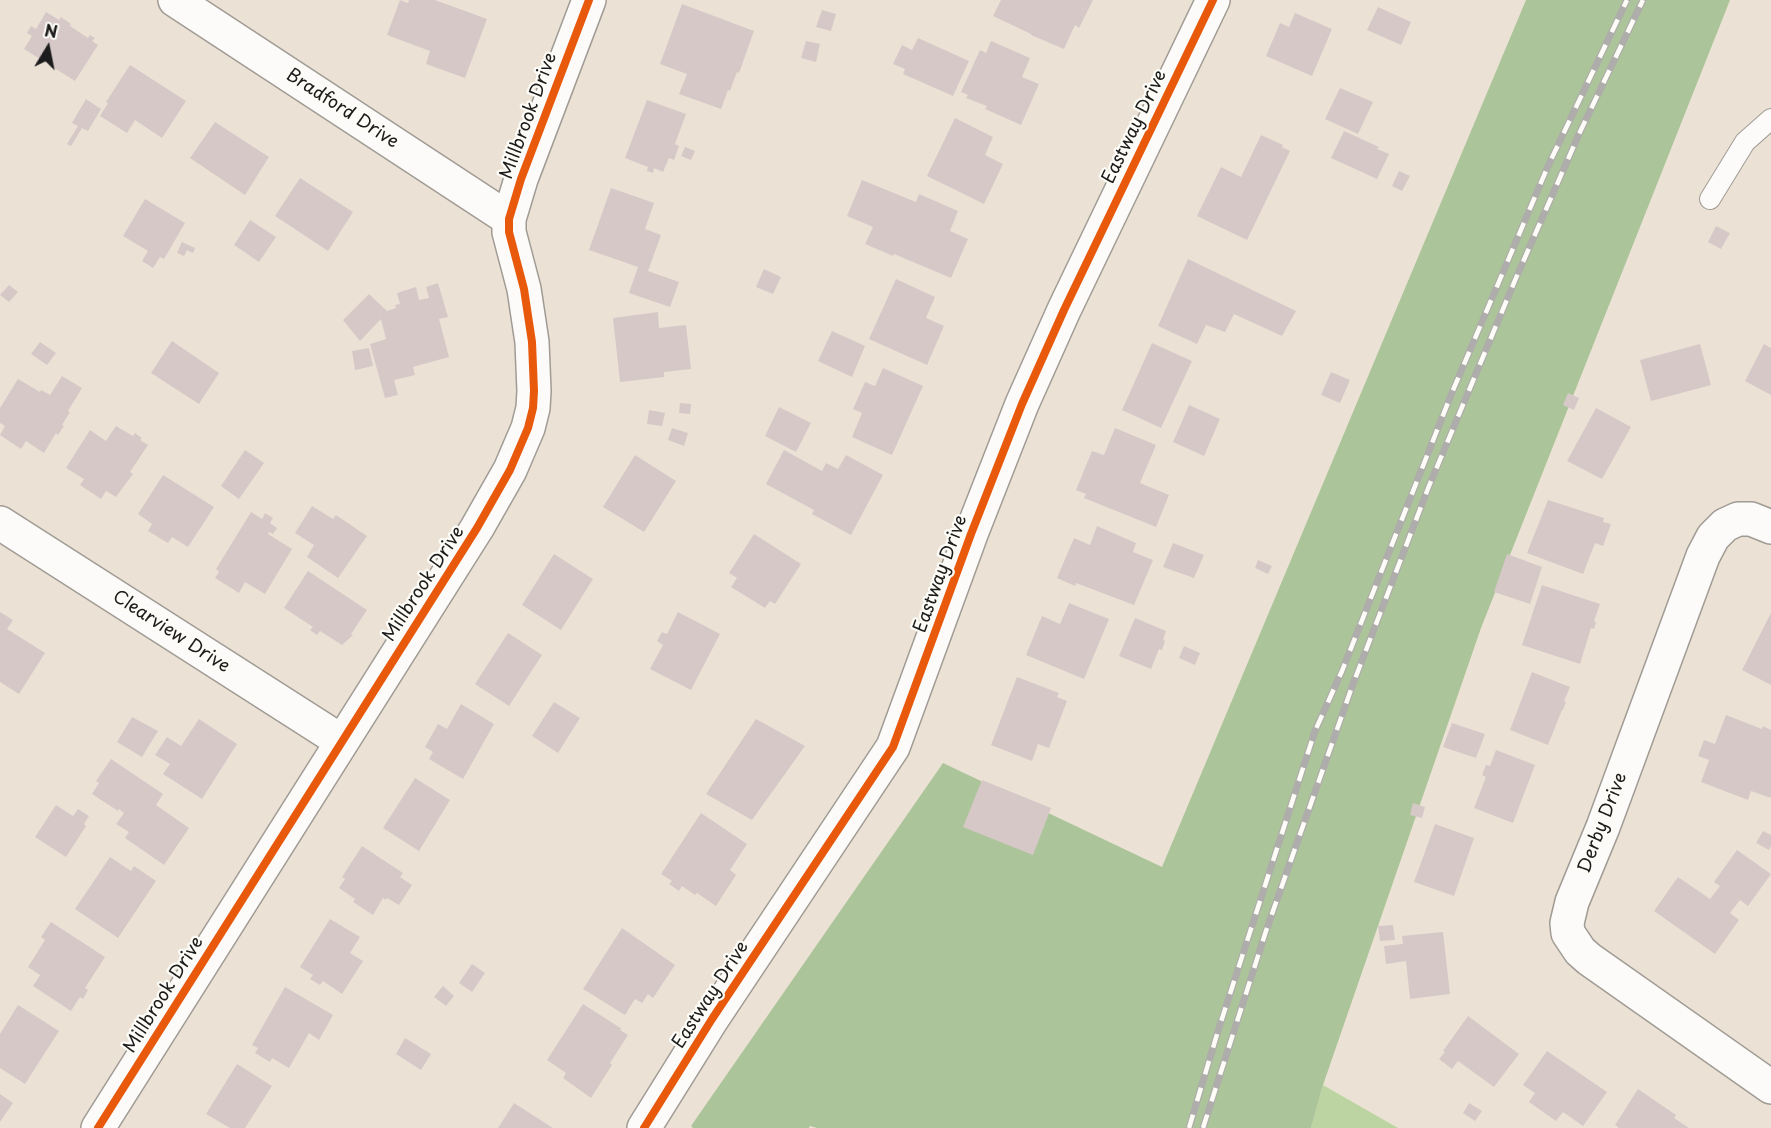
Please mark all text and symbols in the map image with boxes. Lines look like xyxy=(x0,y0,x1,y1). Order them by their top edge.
text: N xyxy=(43,17,59,43)
north arrow xyxy=(18,18,78,78)
street label: Millbrook Drive xyxy=(496,50,562,182)
street label: Bradford Drive xyxy=(282,65,402,153)
street label: Eastway Drive xyxy=(1098,67,1172,187)
street label: Eastway Drive xyxy=(910,512,972,636)
street label: Millbrook Drive xyxy=(379,522,469,646)
street label: Clearview Drive xyxy=(108,586,234,678)
street label: Derby Drive xyxy=(1574,770,1632,876)
street label: Millbrook Drive xyxy=(120,933,208,1057)
street label: Eastway Drive xyxy=(668,937,754,1053)

